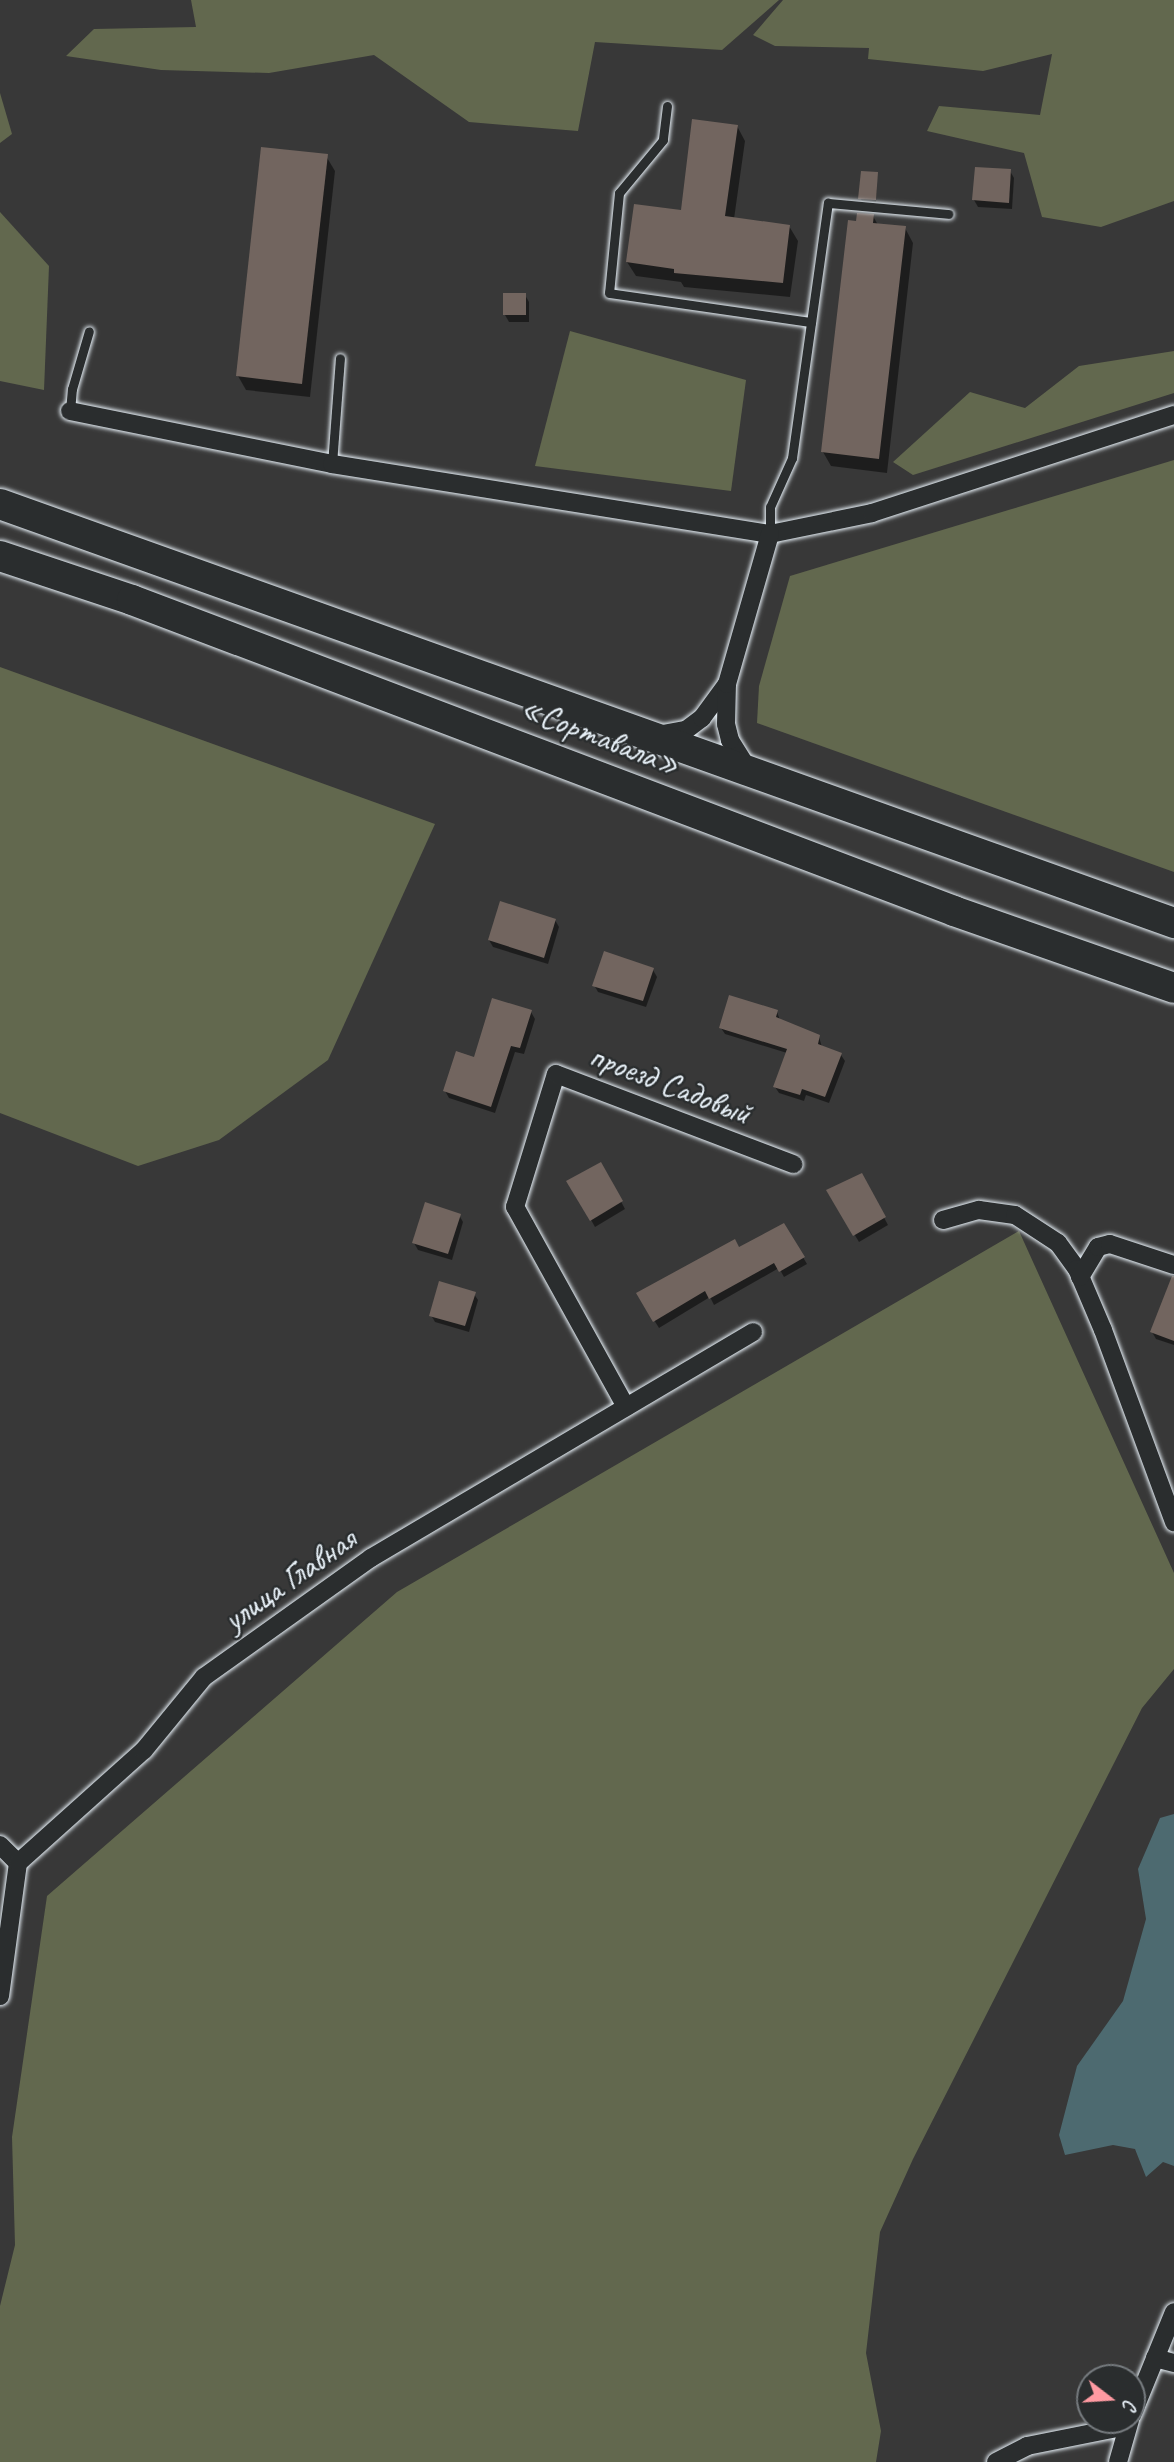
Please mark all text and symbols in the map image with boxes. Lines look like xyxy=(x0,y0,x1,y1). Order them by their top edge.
street label: «Сортавала» xyxy=(515,689,685,785)
street label: проезд Садовый xyxy=(583,1036,757,1134)
street label: улица Главная xyxy=(216,1520,364,1640)
north arrow xyxy=(1076,2364,1146,2434)
text: С xyxy=(1116,2397,1142,2413)

